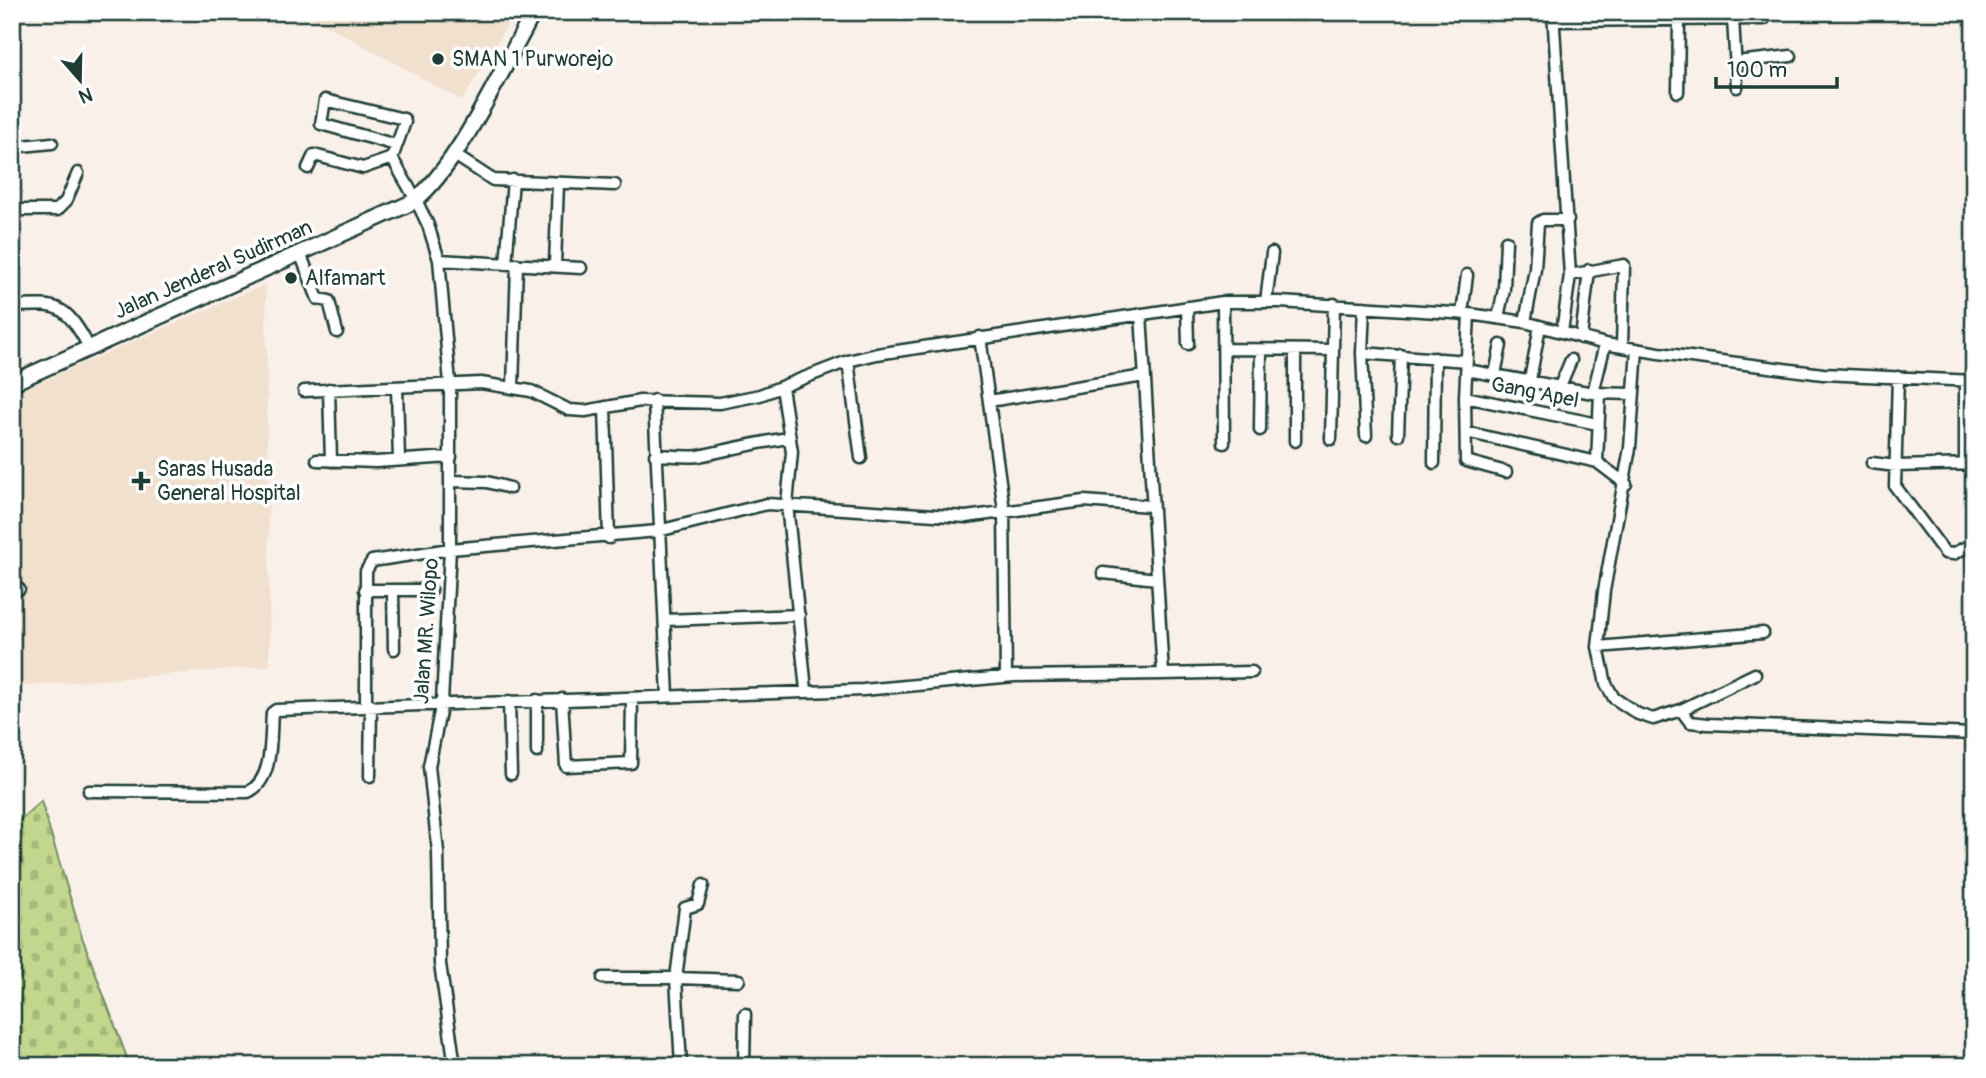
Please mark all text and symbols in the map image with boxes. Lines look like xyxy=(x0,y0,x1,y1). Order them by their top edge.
north arrow xyxy=(46,46,116,116)
place label: SMAN 1 Purworejo xyxy=(452,46,613,73)
scale bar xyxy=(1716,46,1837,90)
marker: SMAN 1 Purworejo xyxy=(430,51,446,67)
text: 100 m xyxy=(1727,57,1787,84)
text: N xyxy=(75,82,96,109)
street label: Jalan Jenderal Sudirman xyxy=(110,214,316,325)
place label: Alfamart xyxy=(305,265,386,292)
marker: Alfamart xyxy=(283,270,299,286)
street label: Gang Apel xyxy=(1489,371,1581,414)
place label: Saras Husada General Hospital xyxy=(157,456,301,507)
marker: Saras Husada General Hospital xyxy=(131,471,151,491)
street label: Jalan MR. Wilopo xyxy=(408,557,445,705)

